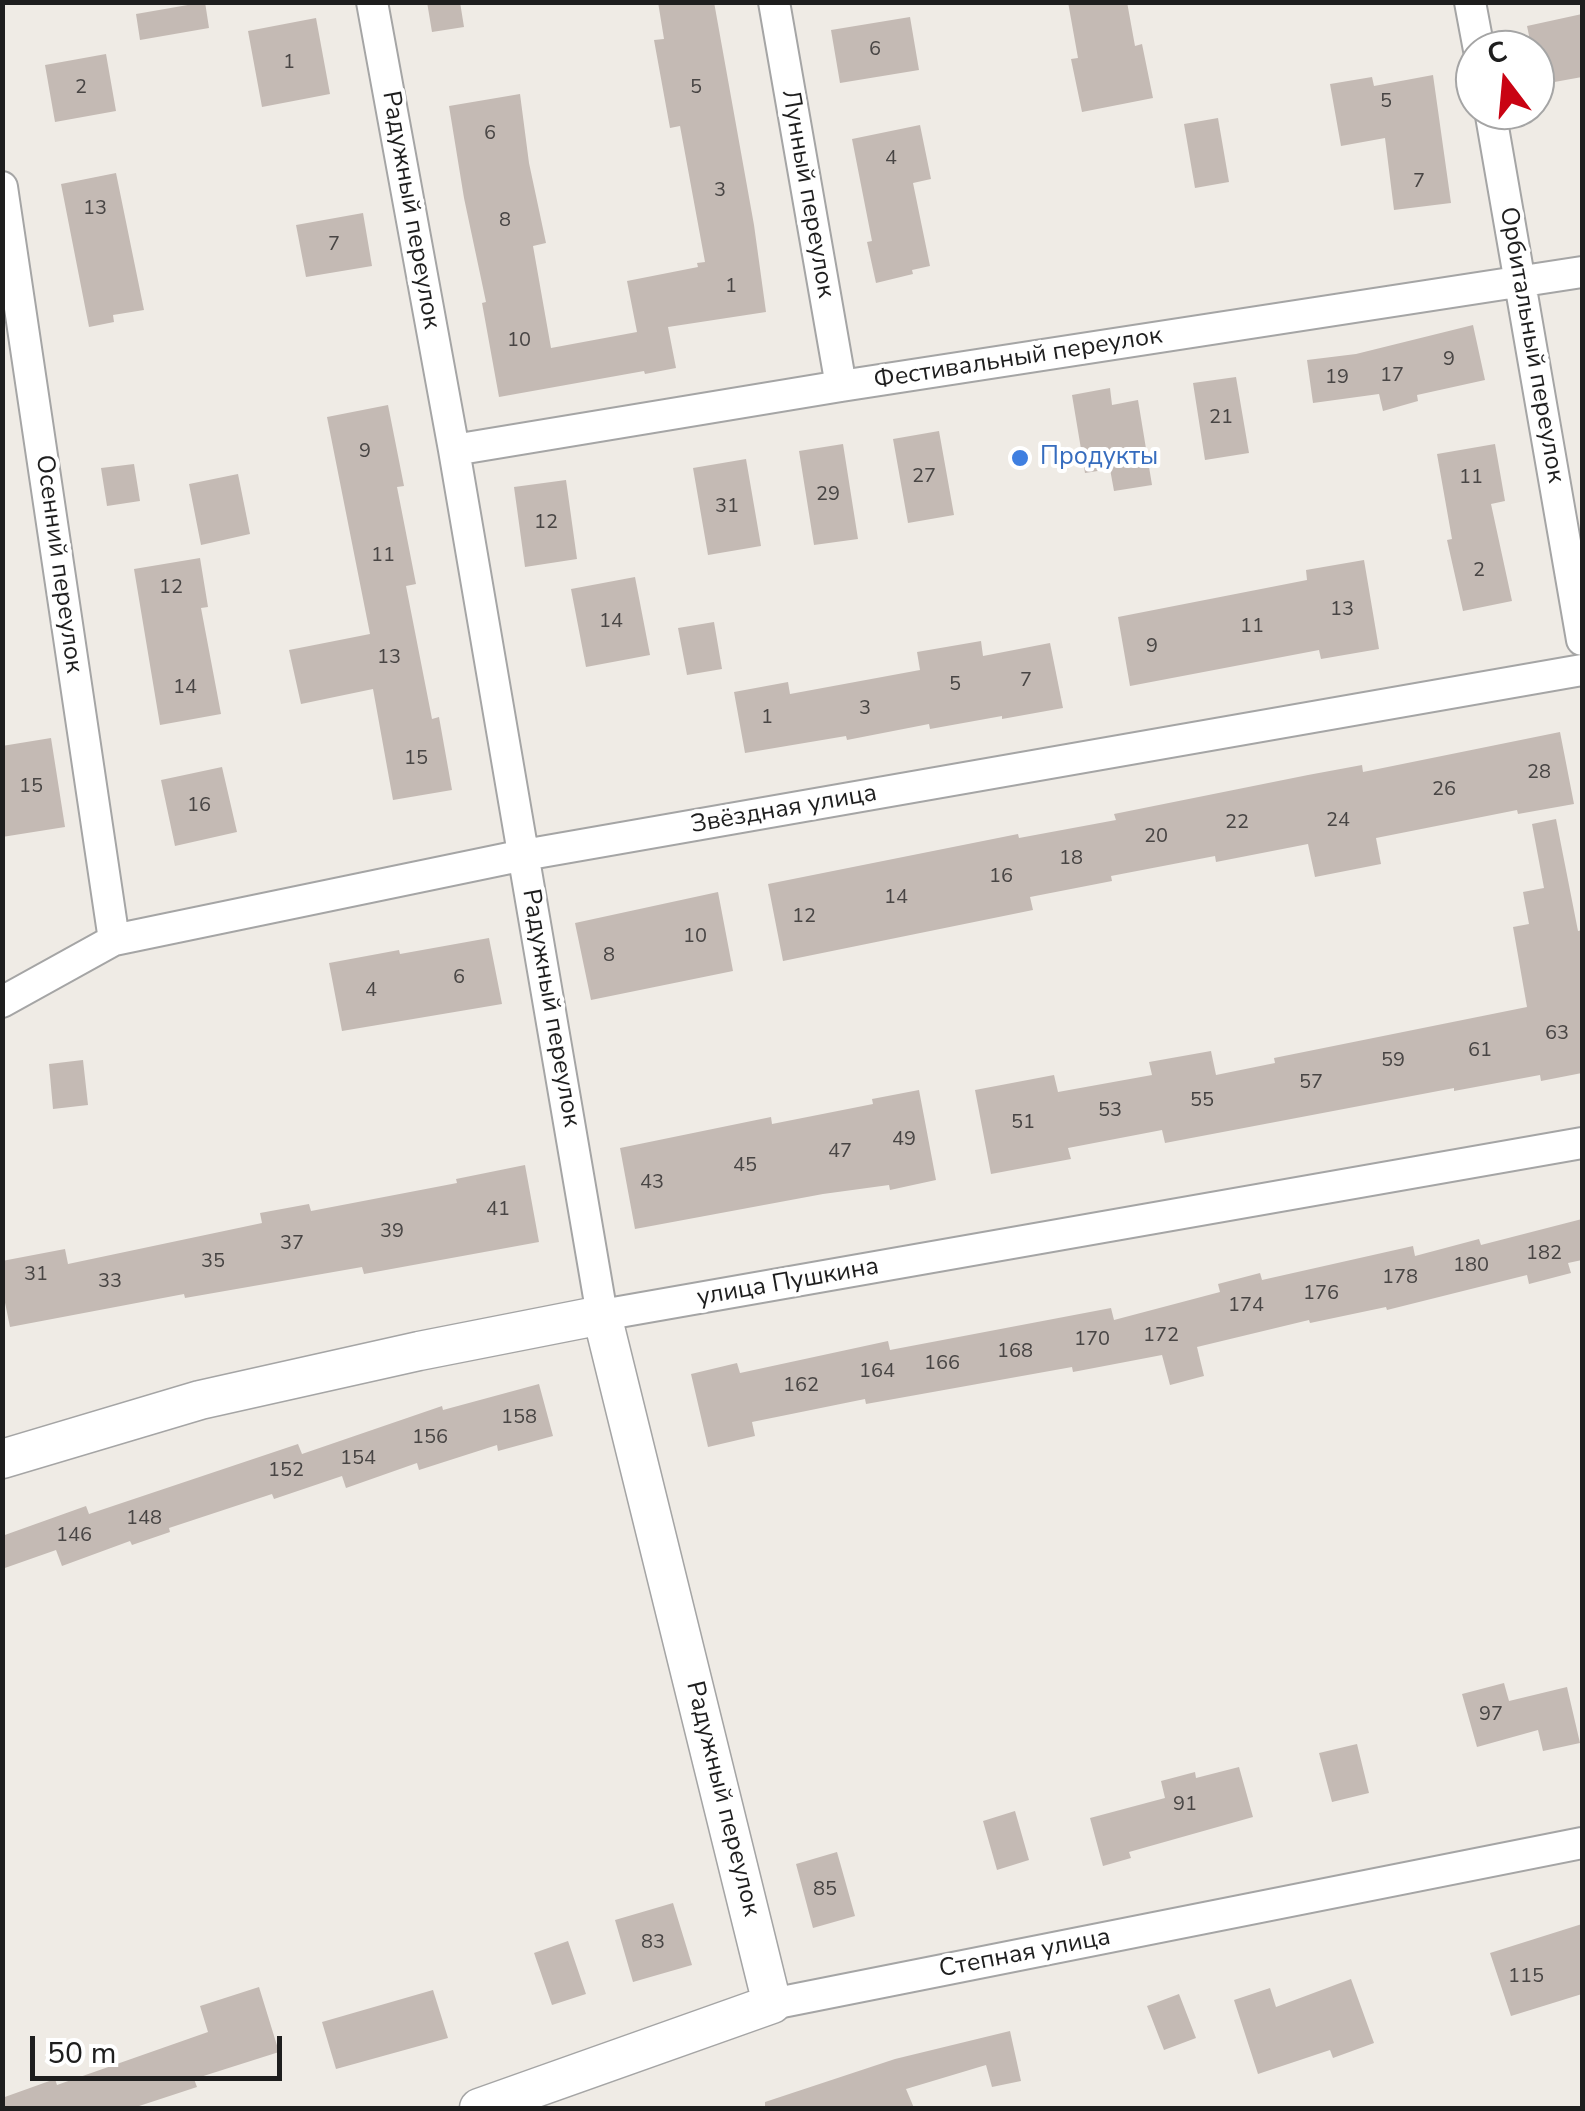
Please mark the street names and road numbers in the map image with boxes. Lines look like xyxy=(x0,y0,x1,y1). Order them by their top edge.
street label: Лунный переулок xyxy=(774,88,840,300)
street label: Радужный переулок xyxy=(374,89,446,331)
street label: Орбитальный переулок xyxy=(1492,205,1570,485)
street label: Фестивальный переулок xyxy=(872,321,1164,397)
street label: Осенний переулок xyxy=(28,453,88,675)
street label: Звёздная улица xyxy=(689,779,879,841)
street label: Радужный переулок xyxy=(514,887,586,1129)
street label: улица Пушкина xyxy=(695,1252,881,1314)
street label: Радужный переулок xyxy=(678,1679,766,1919)
street label: Степная улица xyxy=(937,1923,1113,1985)

